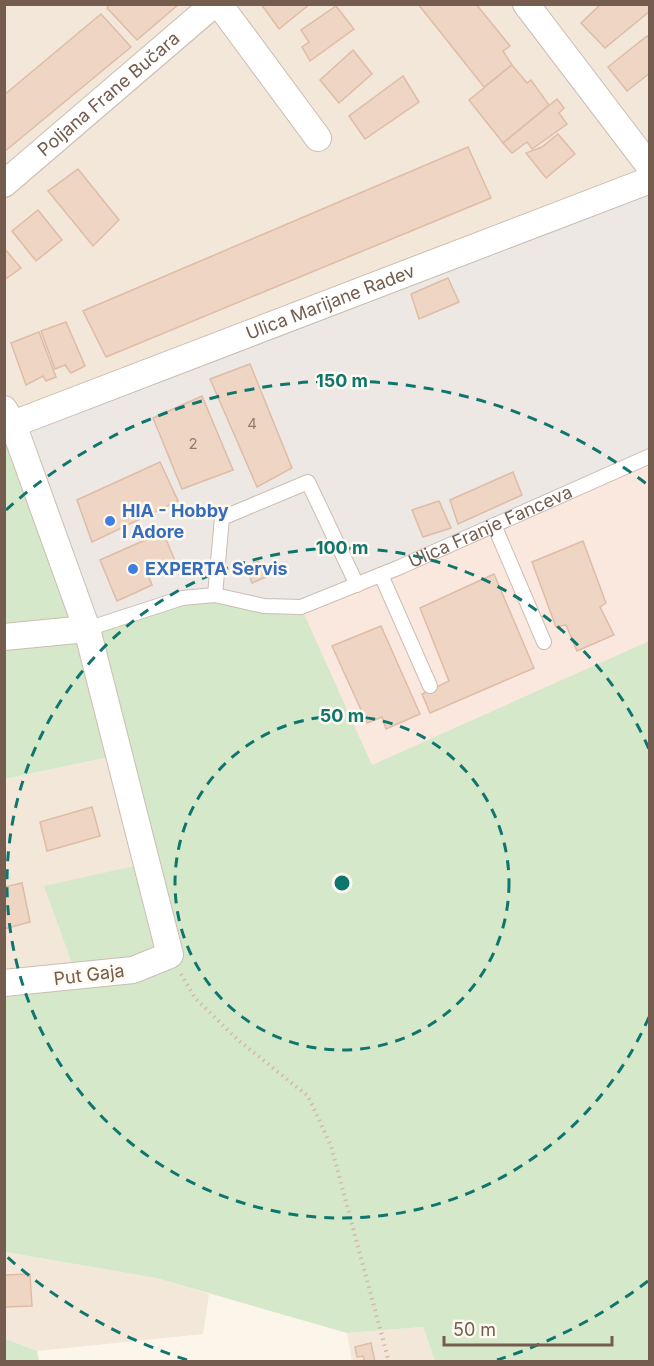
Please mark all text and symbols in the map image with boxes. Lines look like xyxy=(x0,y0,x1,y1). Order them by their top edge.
street label: Poljana Frane Bučara xyxy=(33,27,184,160)
street label: Ulica Marijane Radev xyxy=(243,260,418,344)
text: 150 m xyxy=(316,370,368,391)
house number: 4 xyxy=(247,414,257,433)
house number: 2 xyxy=(188,434,198,453)
street label: Ulica Franje Fanceva xyxy=(405,481,575,572)
place label: HIA - Hobby I Adore xyxy=(122,500,229,542)
marker: HIA - Hobby I Adore xyxy=(103,514,117,528)
text: 100 m xyxy=(316,537,368,558)
place label: EXPERTA Servis xyxy=(145,558,288,579)
marker: EXPERTA Servis xyxy=(126,562,140,576)
text: 50 m xyxy=(320,705,364,726)
centre of rings xyxy=(332,873,352,893)
street label: Put Gaja xyxy=(52,960,126,989)
scale bar xyxy=(444,1309,612,1347)
text: 50 m xyxy=(453,1319,496,1340)

